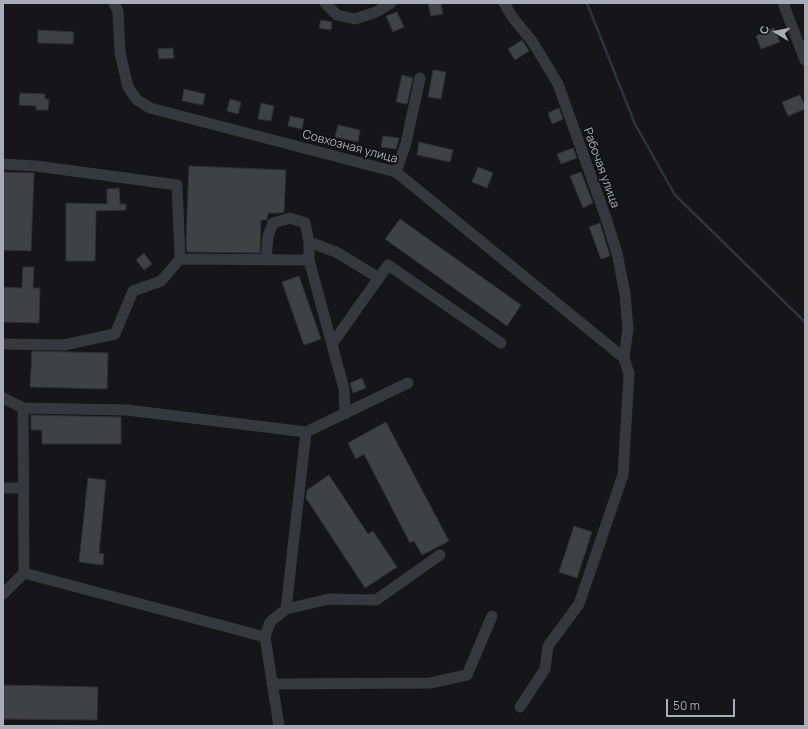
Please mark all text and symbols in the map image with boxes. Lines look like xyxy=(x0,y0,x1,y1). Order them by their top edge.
north arrow xyxy=(756,12,796,52)
text: С xyxy=(756,25,772,35)
street label: Рабочая улица xyxy=(580,126,622,210)
street label: Совхозная улица xyxy=(301,127,399,167)
scale bar xyxy=(668,691,737,717)
text: 50 m xyxy=(673,697,700,714)

